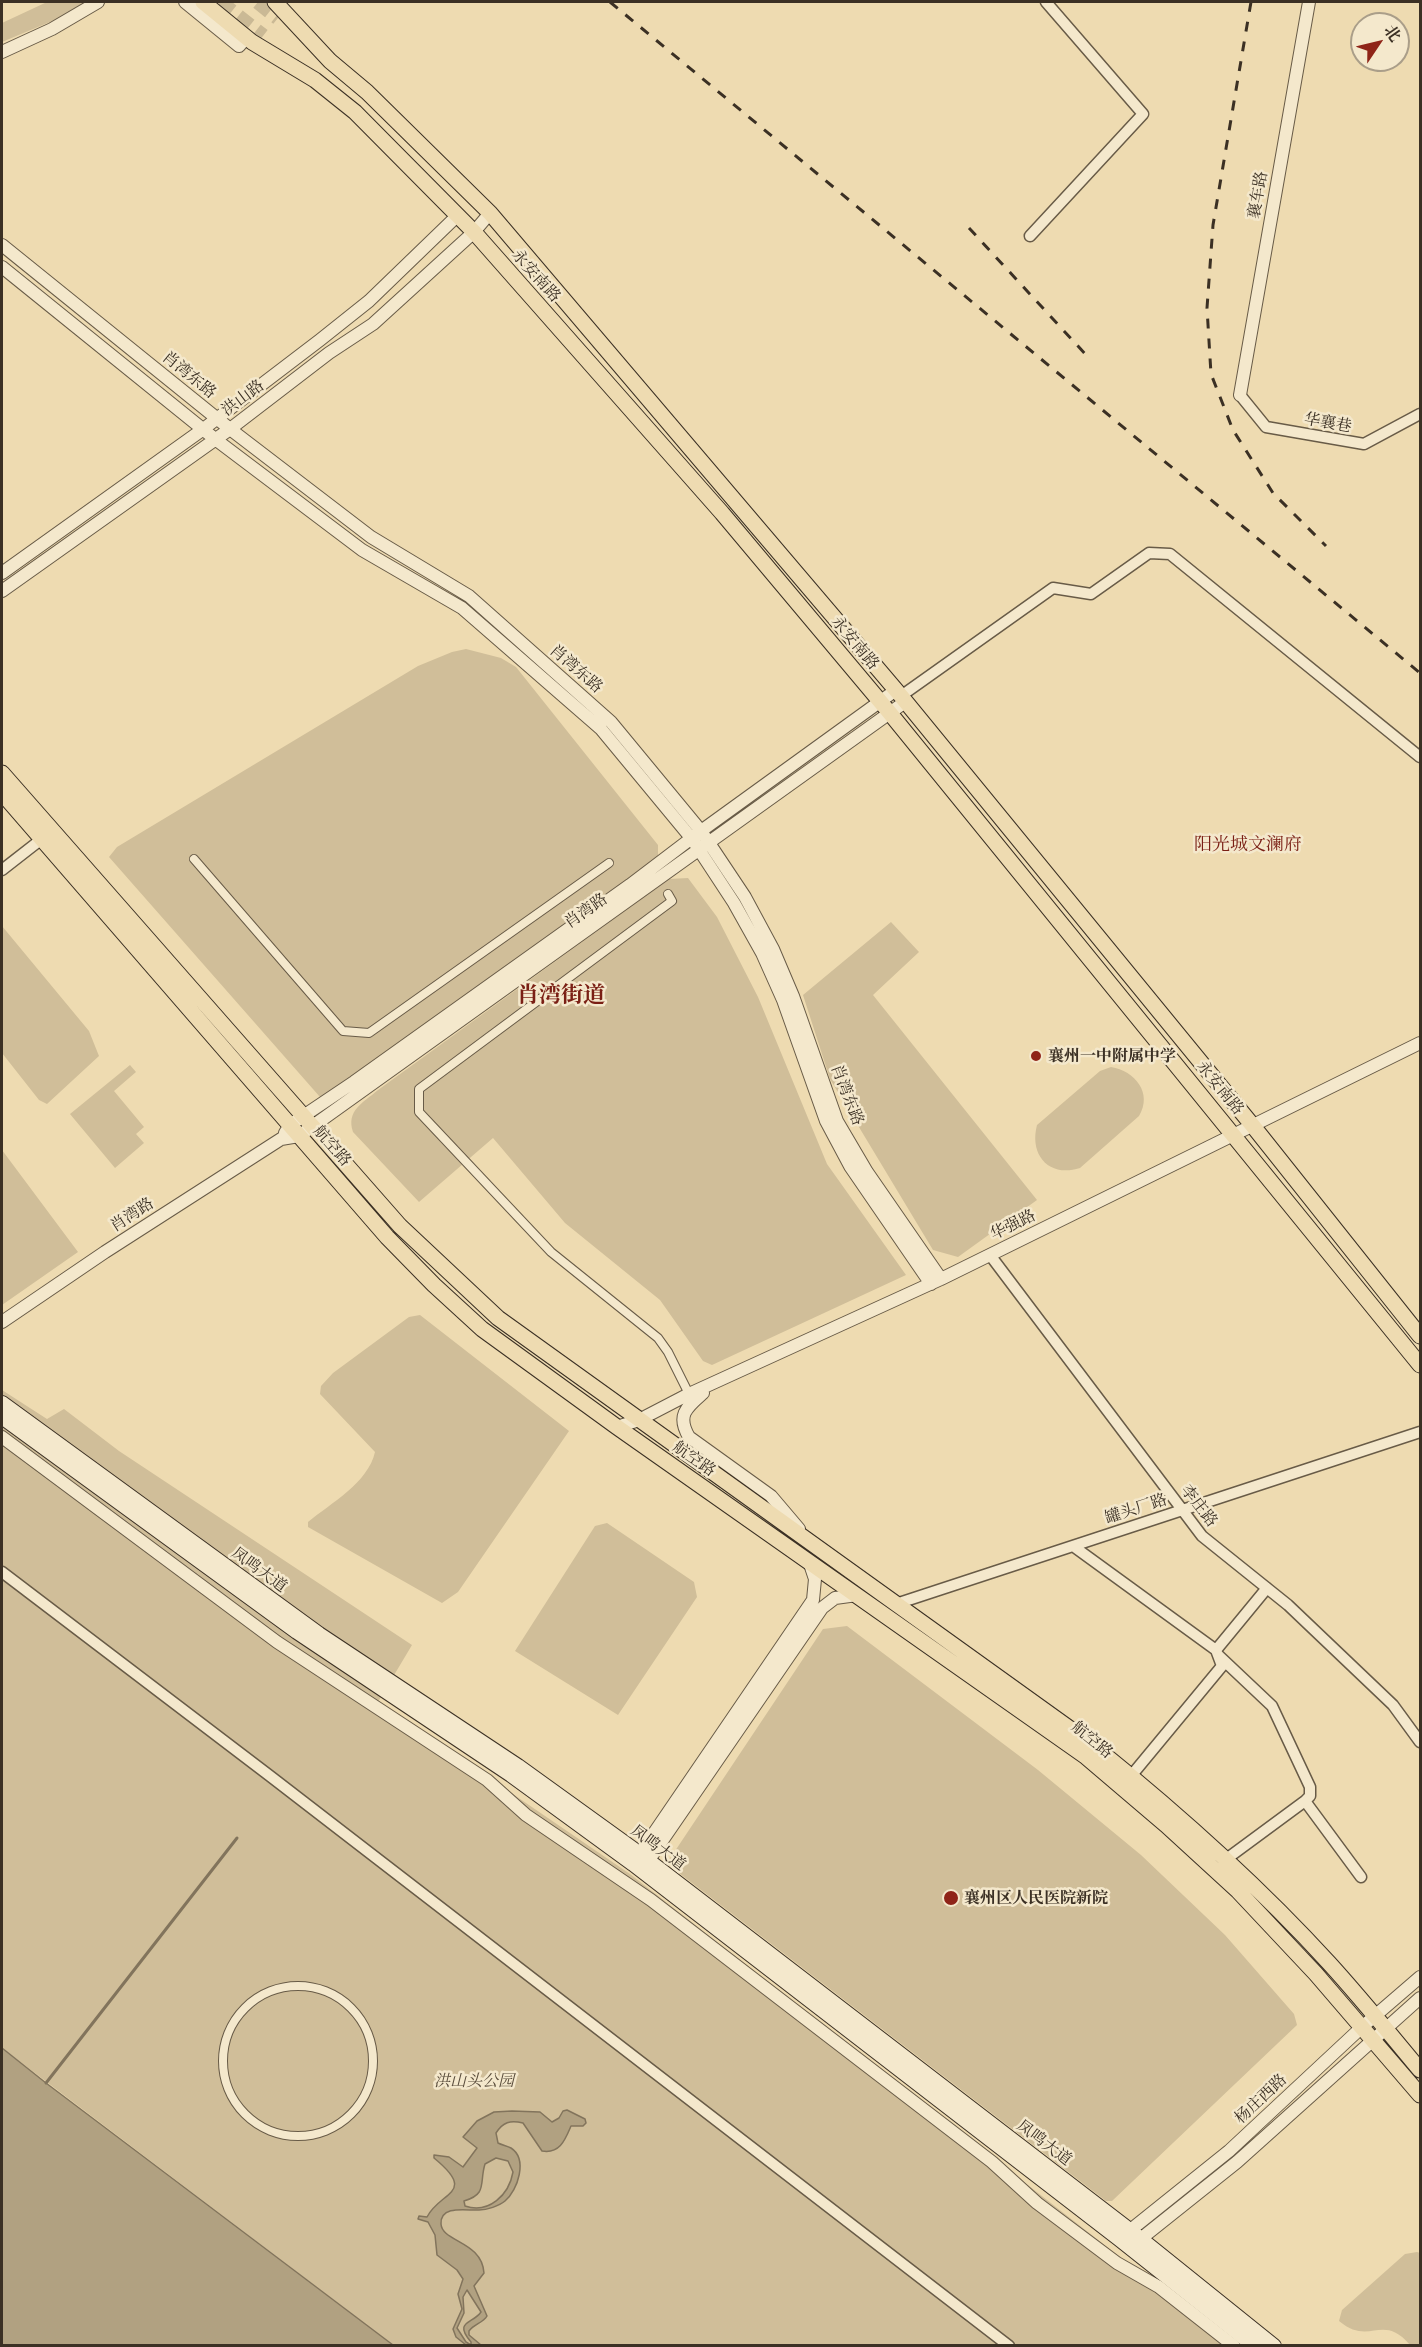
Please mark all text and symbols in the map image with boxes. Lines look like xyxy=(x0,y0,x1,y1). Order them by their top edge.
north arrow xyxy=(1350,12,1410,72)
text: 北 xyxy=(1380,21,1406,45)
street label: 襄车路 xyxy=(1244,170,1272,220)
street label: 永安南路 xyxy=(507,246,565,306)
street label: 肖湾东路 xyxy=(158,347,220,403)
street label: 洪山路 xyxy=(218,376,268,420)
street label: 华襄巷 xyxy=(1303,409,1353,437)
street label: 永安南路 xyxy=(827,612,883,674)
street label: 肖湾东路 xyxy=(546,641,606,697)
district label: 阳光城文澜府 xyxy=(1194,834,1302,856)
street label: 肖湾路 xyxy=(561,889,611,933)
district label: 肖湾街道 xyxy=(517,983,605,1009)
place label: 襄州一中附属中学 xyxy=(1048,1046,1176,1066)
marker: 襄州一中附属中学 xyxy=(1029,1049,1043,1063)
street label: 永安南路 xyxy=(1192,1057,1248,1119)
street label: 肖湾东路 xyxy=(827,1062,867,1128)
street label: 航空路 xyxy=(309,1122,355,1170)
street label: 肖湾路 xyxy=(107,1194,157,1236)
street label: 华强路 xyxy=(987,1206,1039,1244)
street label: 航空路 xyxy=(669,1437,719,1481)
street label: 李庄路 xyxy=(1177,1481,1221,1531)
street label: 罐头厂路 xyxy=(1103,1490,1169,1528)
street label: 凤鸣大道 xyxy=(227,1543,291,1597)
street label: 航空路 xyxy=(1067,1717,1117,1763)
street label: 凤鸣大道 xyxy=(627,1821,689,1875)
place label: 襄州区人民医院新院 xyxy=(964,1888,1108,1908)
marker: 襄州区人民医院新院 xyxy=(942,1889,960,1907)
street label: 杨庄西路 xyxy=(1231,2070,1291,2128)
park label: 洪山头公园 xyxy=(434,2071,514,2091)
street label: 凤鸣大道 xyxy=(1013,2116,1075,2170)

